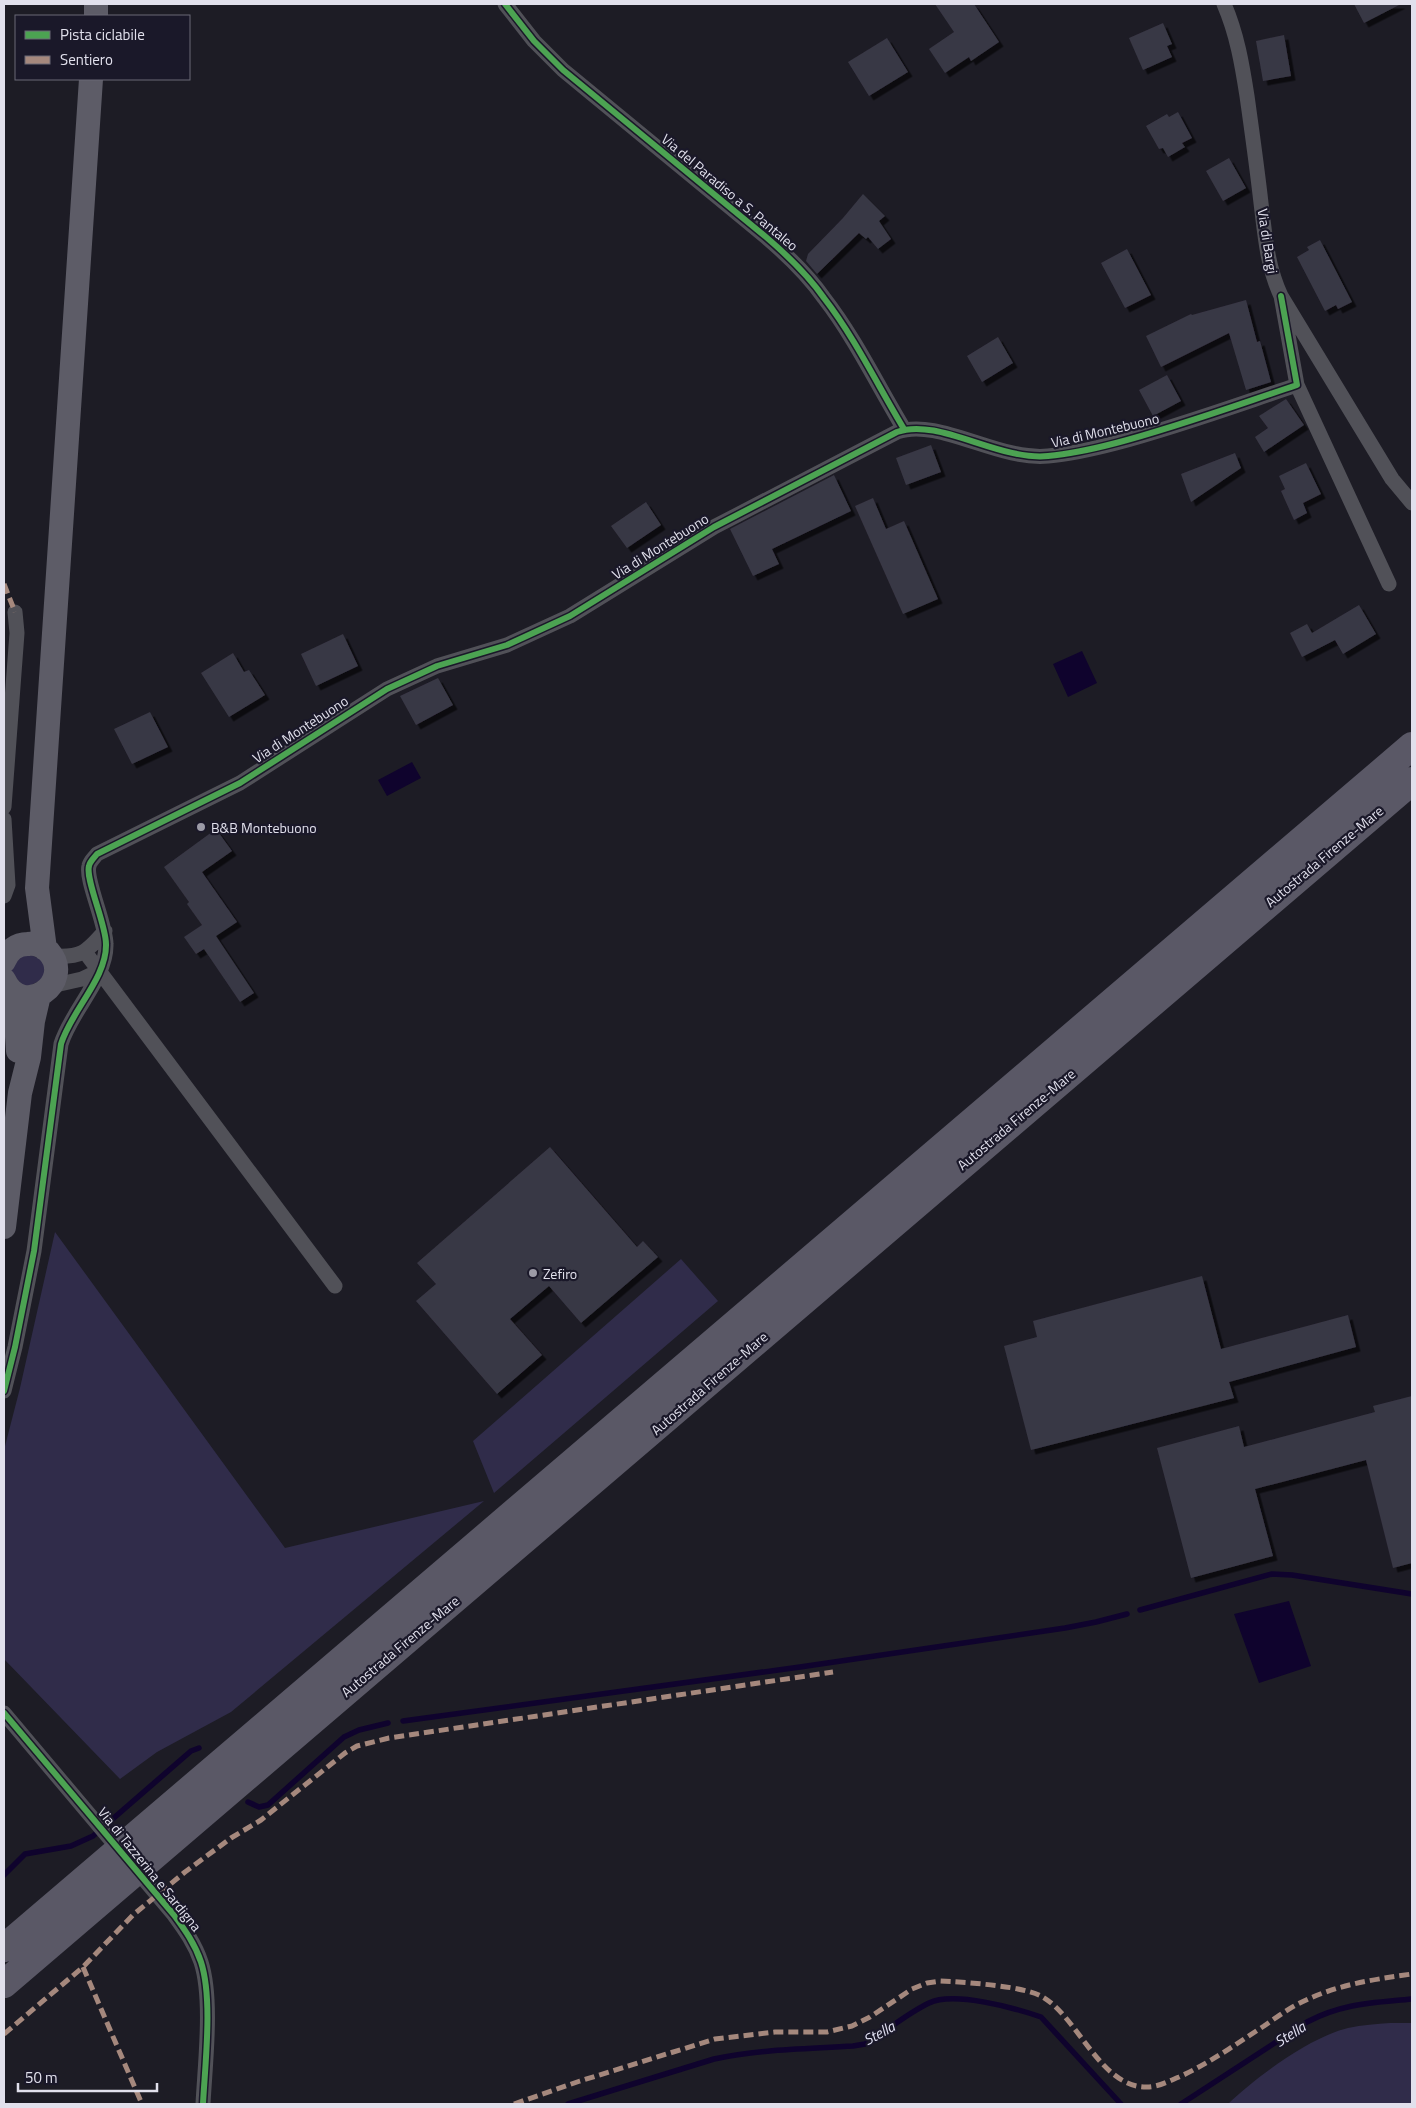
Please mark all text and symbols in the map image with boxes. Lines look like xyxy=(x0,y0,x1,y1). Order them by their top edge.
legend xyxy=(15,15,190,80)
text: Pista ciclabile xyxy=(60,23,145,46)
text: Sentiero xyxy=(60,48,113,71)
street label: Via del Paradiso a S. Pantaleo xyxy=(657,128,803,256)
street label: Via di Bargi xyxy=(1253,207,1283,275)
street label: Via di Montebuono xyxy=(1049,407,1161,453)
street label: Via di Montebuono xyxy=(608,508,712,584)
street label: Via di Montebuono xyxy=(248,690,352,768)
street label: Autostrada Firenze-Mare xyxy=(1260,800,1388,912)
place label: B&B Montebuono xyxy=(211,817,317,838)
marker: B&B Montebuono xyxy=(195,821,207,833)
street label: Autostrada Firenze-Mare xyxy=(952,1063,1080,1175)
place label: Zefiro xyxy=(543,1263,577,1284)
marker: Zefiro xyxy=(527,1267,539,1279)
street label: Autostrada Firenze-Mare xyxy=(646,1326,772,1440)
street label: Autostrada Firenze-Mare xyxy=(336,1590,464,1702)
street label: Via di Tazzerina e Sardigna xyxy=(93,1802,207,1936)
water label: Stella xyxy=(859,2014,900,2051)
water label: Stella xyxy=(1270,2015,1311,2053)
scale bar xyxy=(18,2060,156,2092)
text: 50 m xyxy=(25,2066,58,2089)

